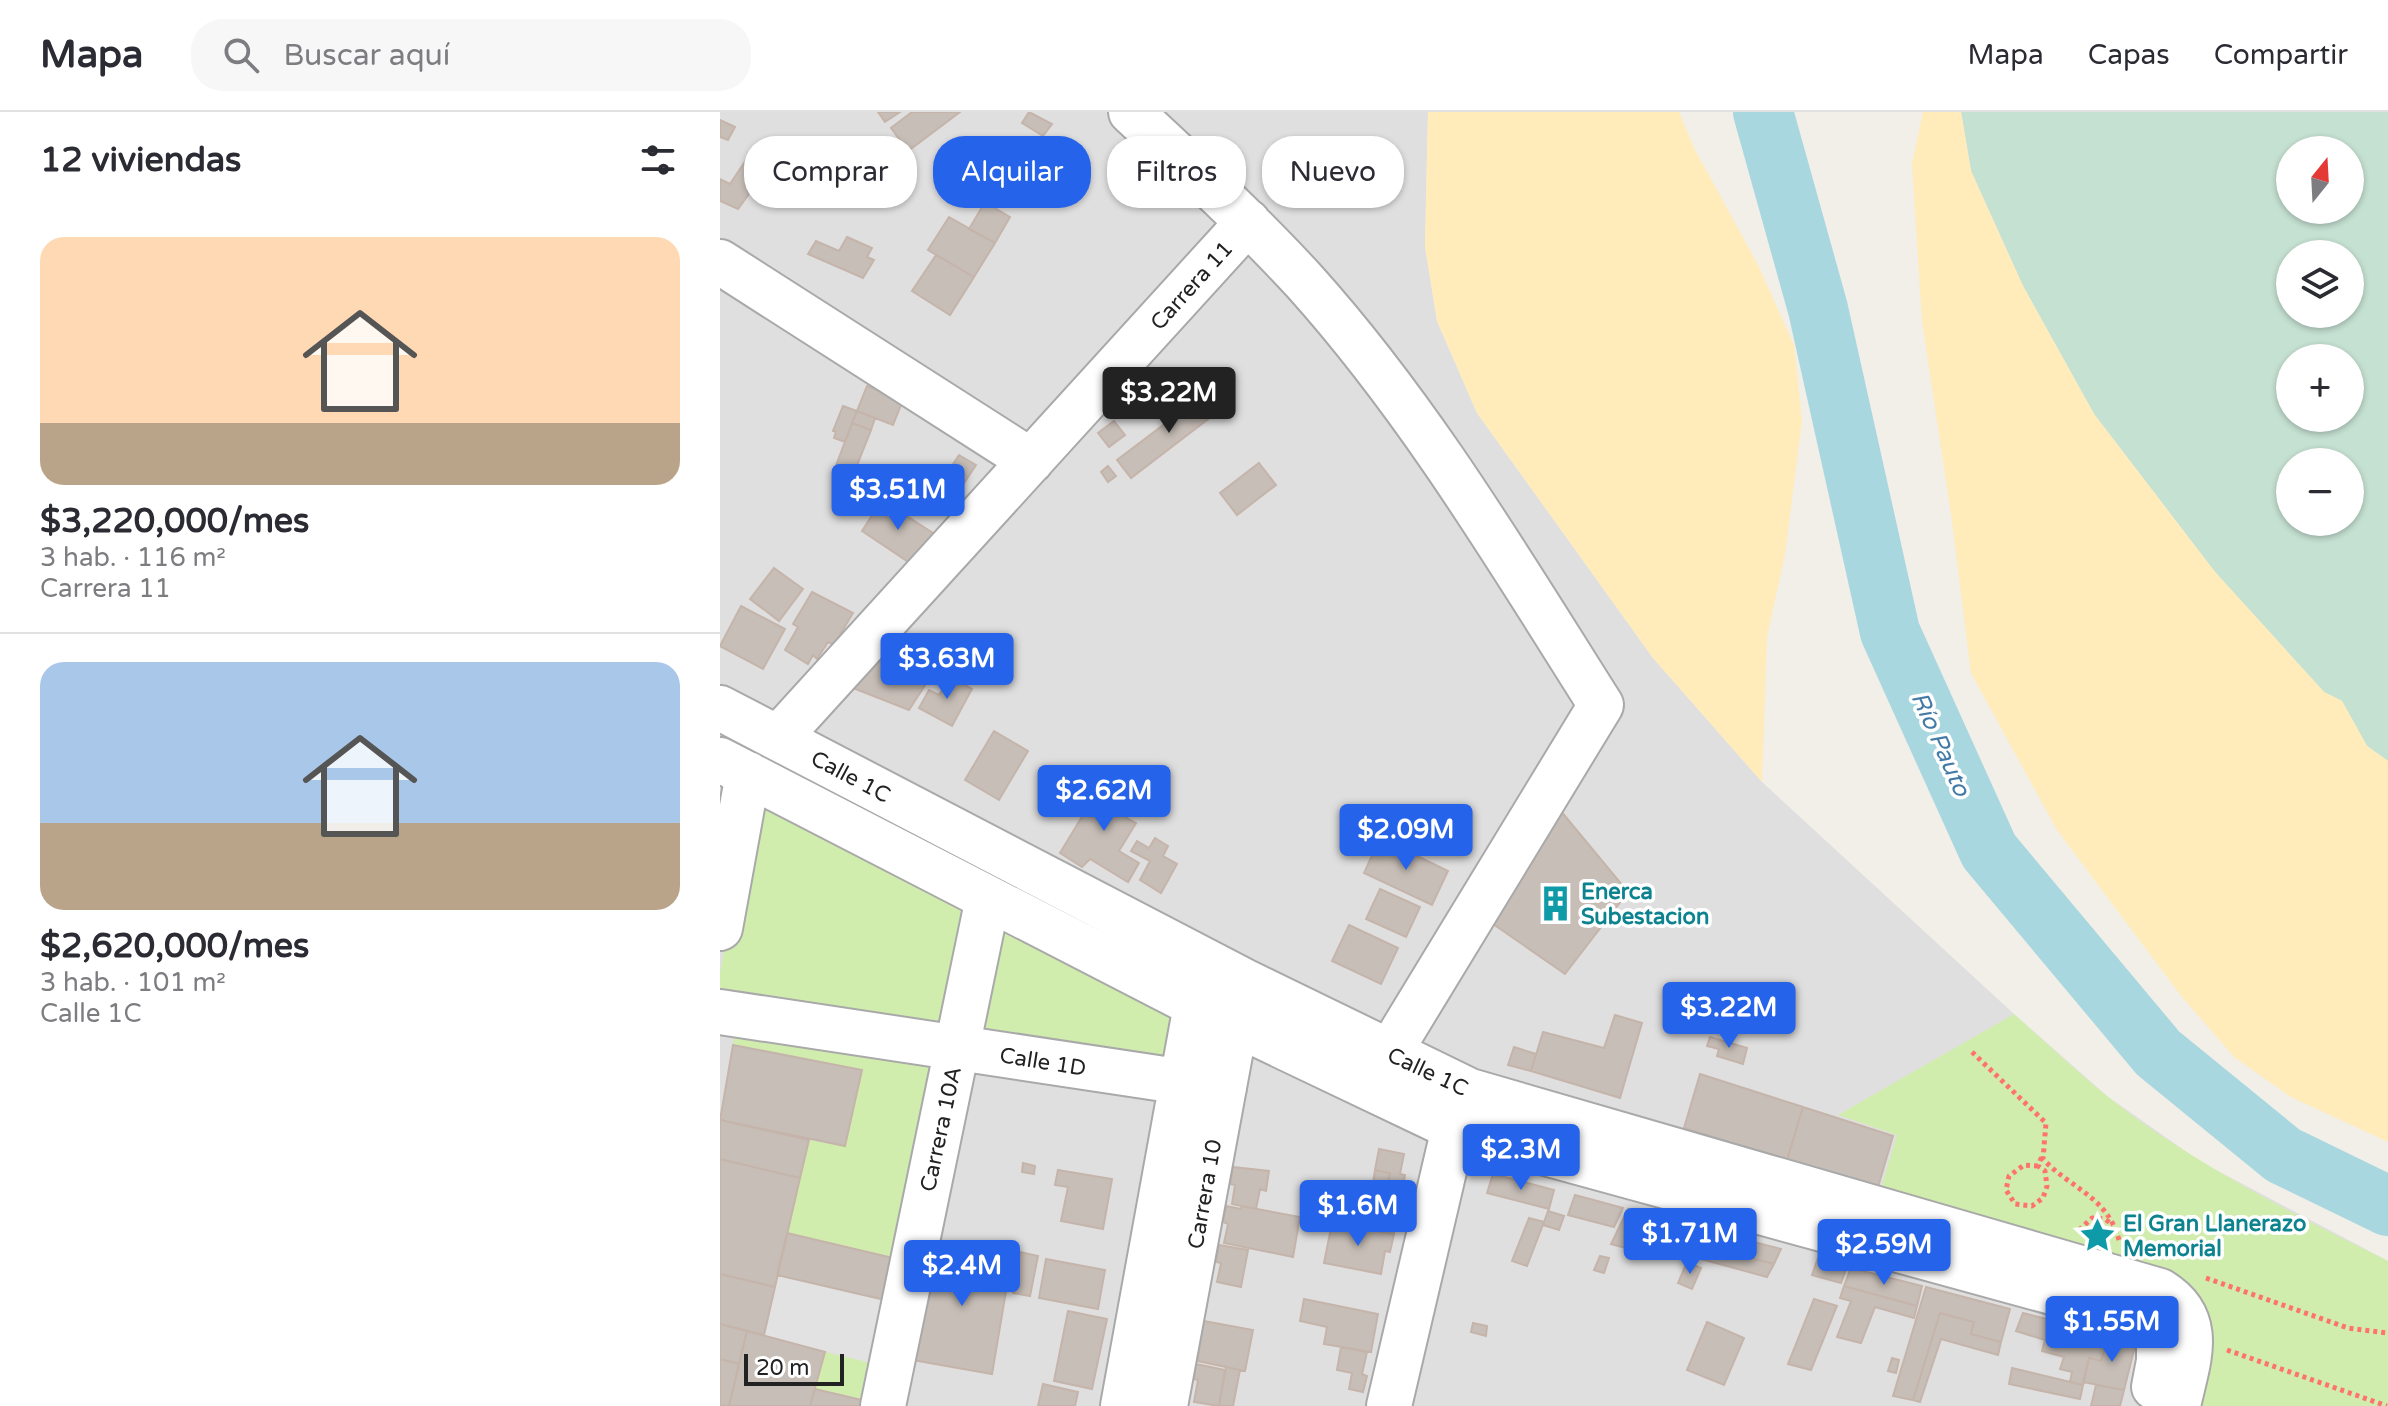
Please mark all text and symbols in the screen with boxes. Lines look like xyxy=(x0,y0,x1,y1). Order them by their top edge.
search box xyxy=(191,19,751,91)
text: Mapa xyxy=(40,32,143,78)
icon: search xyxy=(219,33,263,77)
text: Buscar aquí xyxy=(283,37,450,74)
text: Mapa xyxy=(1967,38,2044,72)
text: Capas xyxy=(2088,38,2170,72)
text: Compartir xyxy=(2214,38,2348,72)
chip: Comprar xyxy=(744,136,917,208)
chip: Alquilar xyxy=(933,136,1091,208)
chip: Filtros xyxy=(1107,136,1246,208)
chip: Nuevo xyxy=(1262,136,1404,208)
north arrow xyxy=(2276,136,2364,224)
map controls xyxy=(2276,136,2364,536)
icon: filters xyxy=(636,138,680,182)
text: 12 viviendas xyxy=(40,140,241,181)
street label: Carrera 11 xyxy=(1145,236,1238,336)
button: layers xyxy=(2276,240,2364,328)
icon: home xyxy=(288,289,432,433)
button: + xyxy=(2276,344,2364,432)
pin: $3.22M xyxy=(1104,367,1234,435)
text: $3.22M xyxy=(1121,377,1217,408)
button: − xyxy=(2276,448,2364,536)
pin: $3.51M xyxy=(833,464,963,532)
text: $3.51M xyxy=(850,474,946,505)
text: $3,220,000/mes xyxy=(40,501,309,542)
text: 3 hab. · 116 m² xyxy=(40,542,226,573)
text: Carrera 11 xyxy=(40,573,171,604)
pin: $3.63M xyxy=(882,633,1012,701)
text: $3.63M xyxy=(899,643,995,674)
water label: Río Pauto xyxy=(1905,688,1977,802)
icon: home xyxy=(288,714,432,858)
street label: Calle 1C xyxy=(807,745,895,809)
pin: $2.62M xyxy=(1039,765,1169,833)
text: $2.62M xyxy=(1056,775,1152,806)
pin: $2.09M xyxy=(1341,804,1471,872)
text: $2.09M xyxy=(1358,814,1454,845)
place label: Enerca Subestacion xyxy=(1581,879,1709,930)
building icon: Enerca Subestacion xyxy=(1536,885,1574,923)
text: $2,620,000/mes xyxy=(40,926,309,967)
text: 3 hab. · 101 m² xyxy=(40,967,226,998)
pin: $3.22M xyxy=(1664,982,1794,1050)
text: $3.22M xyxy=(1681,992,1777,1023)
text: Calle 1C xyxy=(40,998,142,1029)
street label: Calle 1D xyxy=(998,1042,1088,1082)
street label: Calle 1C xyxy=(1383,1042,1472,1102)
street label: Carrera 10A xyxy=(915,1064,967,1194)
pin: $2.3M xyxy=(1465,1124,1577,1192)
text: $2.3M xyxy=(1481,1134,1561,1165)
street label: Carrera 10 xyxy=(1183,1137,1227,1251)
pin: $1.6M xyxy=(1302,1180,1414,1248)
text: $1.6M xyxy=(1318,1190,1398,1221)
pin: $1.71M xyxy=(1625,1208,1755,1276)
place label: El Gran Llanerazo Memorial xyxy=(2123,1211,2306,1262)
place icon: El Gran Llanerazo Memorial xyxy=(2078,1217,2116,1255)
text: $1.71M xyxy=(1642,1218,1738,1249)
pin: $2.59M xyxy=(1819,1219,1949,1287)
text: $2.59M xyxy=(1836,1229,1932,1260)
pin: $2.4M xyxy=(906,1240,1018,1308)
text: $2.4M xyxy=(922,1250,1002,1281)
pin: $1.55M xyxy=(2047,1296,2177,1364)
text: $1.55M xyxy=(2064,1306,2160,1337)
scale bar xyxy=(744,1350,844,1386)
text: 20 m xyxy=(756,1355,810,1381)

